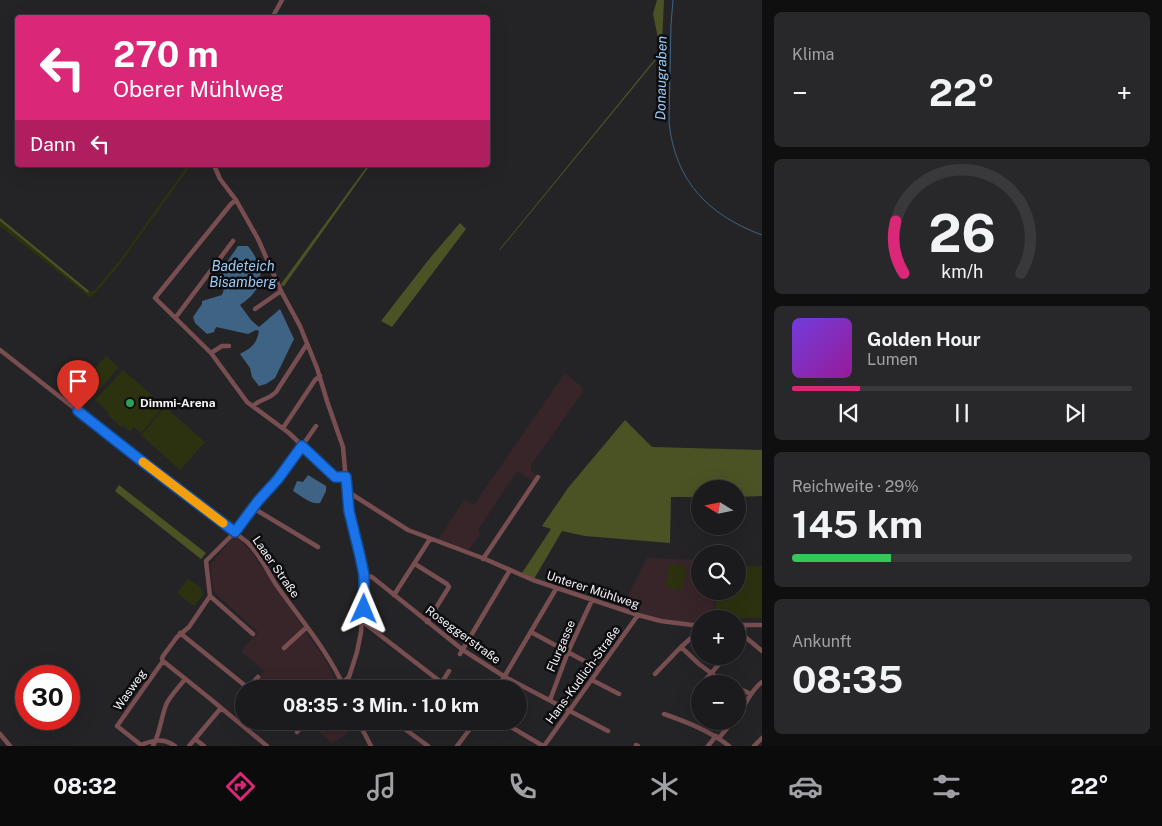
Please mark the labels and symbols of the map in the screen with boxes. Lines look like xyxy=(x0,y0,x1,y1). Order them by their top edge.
water label: Donaugraben xyxy=(652,35,670,120)
water label: Badeteich Bisamberg xyxy=(209,258,277,290)
pin xyxy=(57,360,99,411)
place label: Dimmi-Arena xyxy=(140,396,216,410)
marker: Dimmi-Arena xyxy=(124,397,136,409)
north arrow xyxy=(691,480,746,535)
street label: Laaer Straße xyxy=(250,534,302,601)
street label: Unterer Mühlweg xyxy=(545,568,641,612)
position arrow xyxy=(337,582,389,634)
street label: Roseggerstraße xyxy=(423,603,503,667)
street label: Flurgasse xyxy=(544,618,578,674)
street label: Hans-Kudlich-Straße xyxy=(543,623,623,727)
speed limit sign: 30 xyxy=(15,665,80,730)
street label: Wasweg xyxy=(111,667,149,713)

